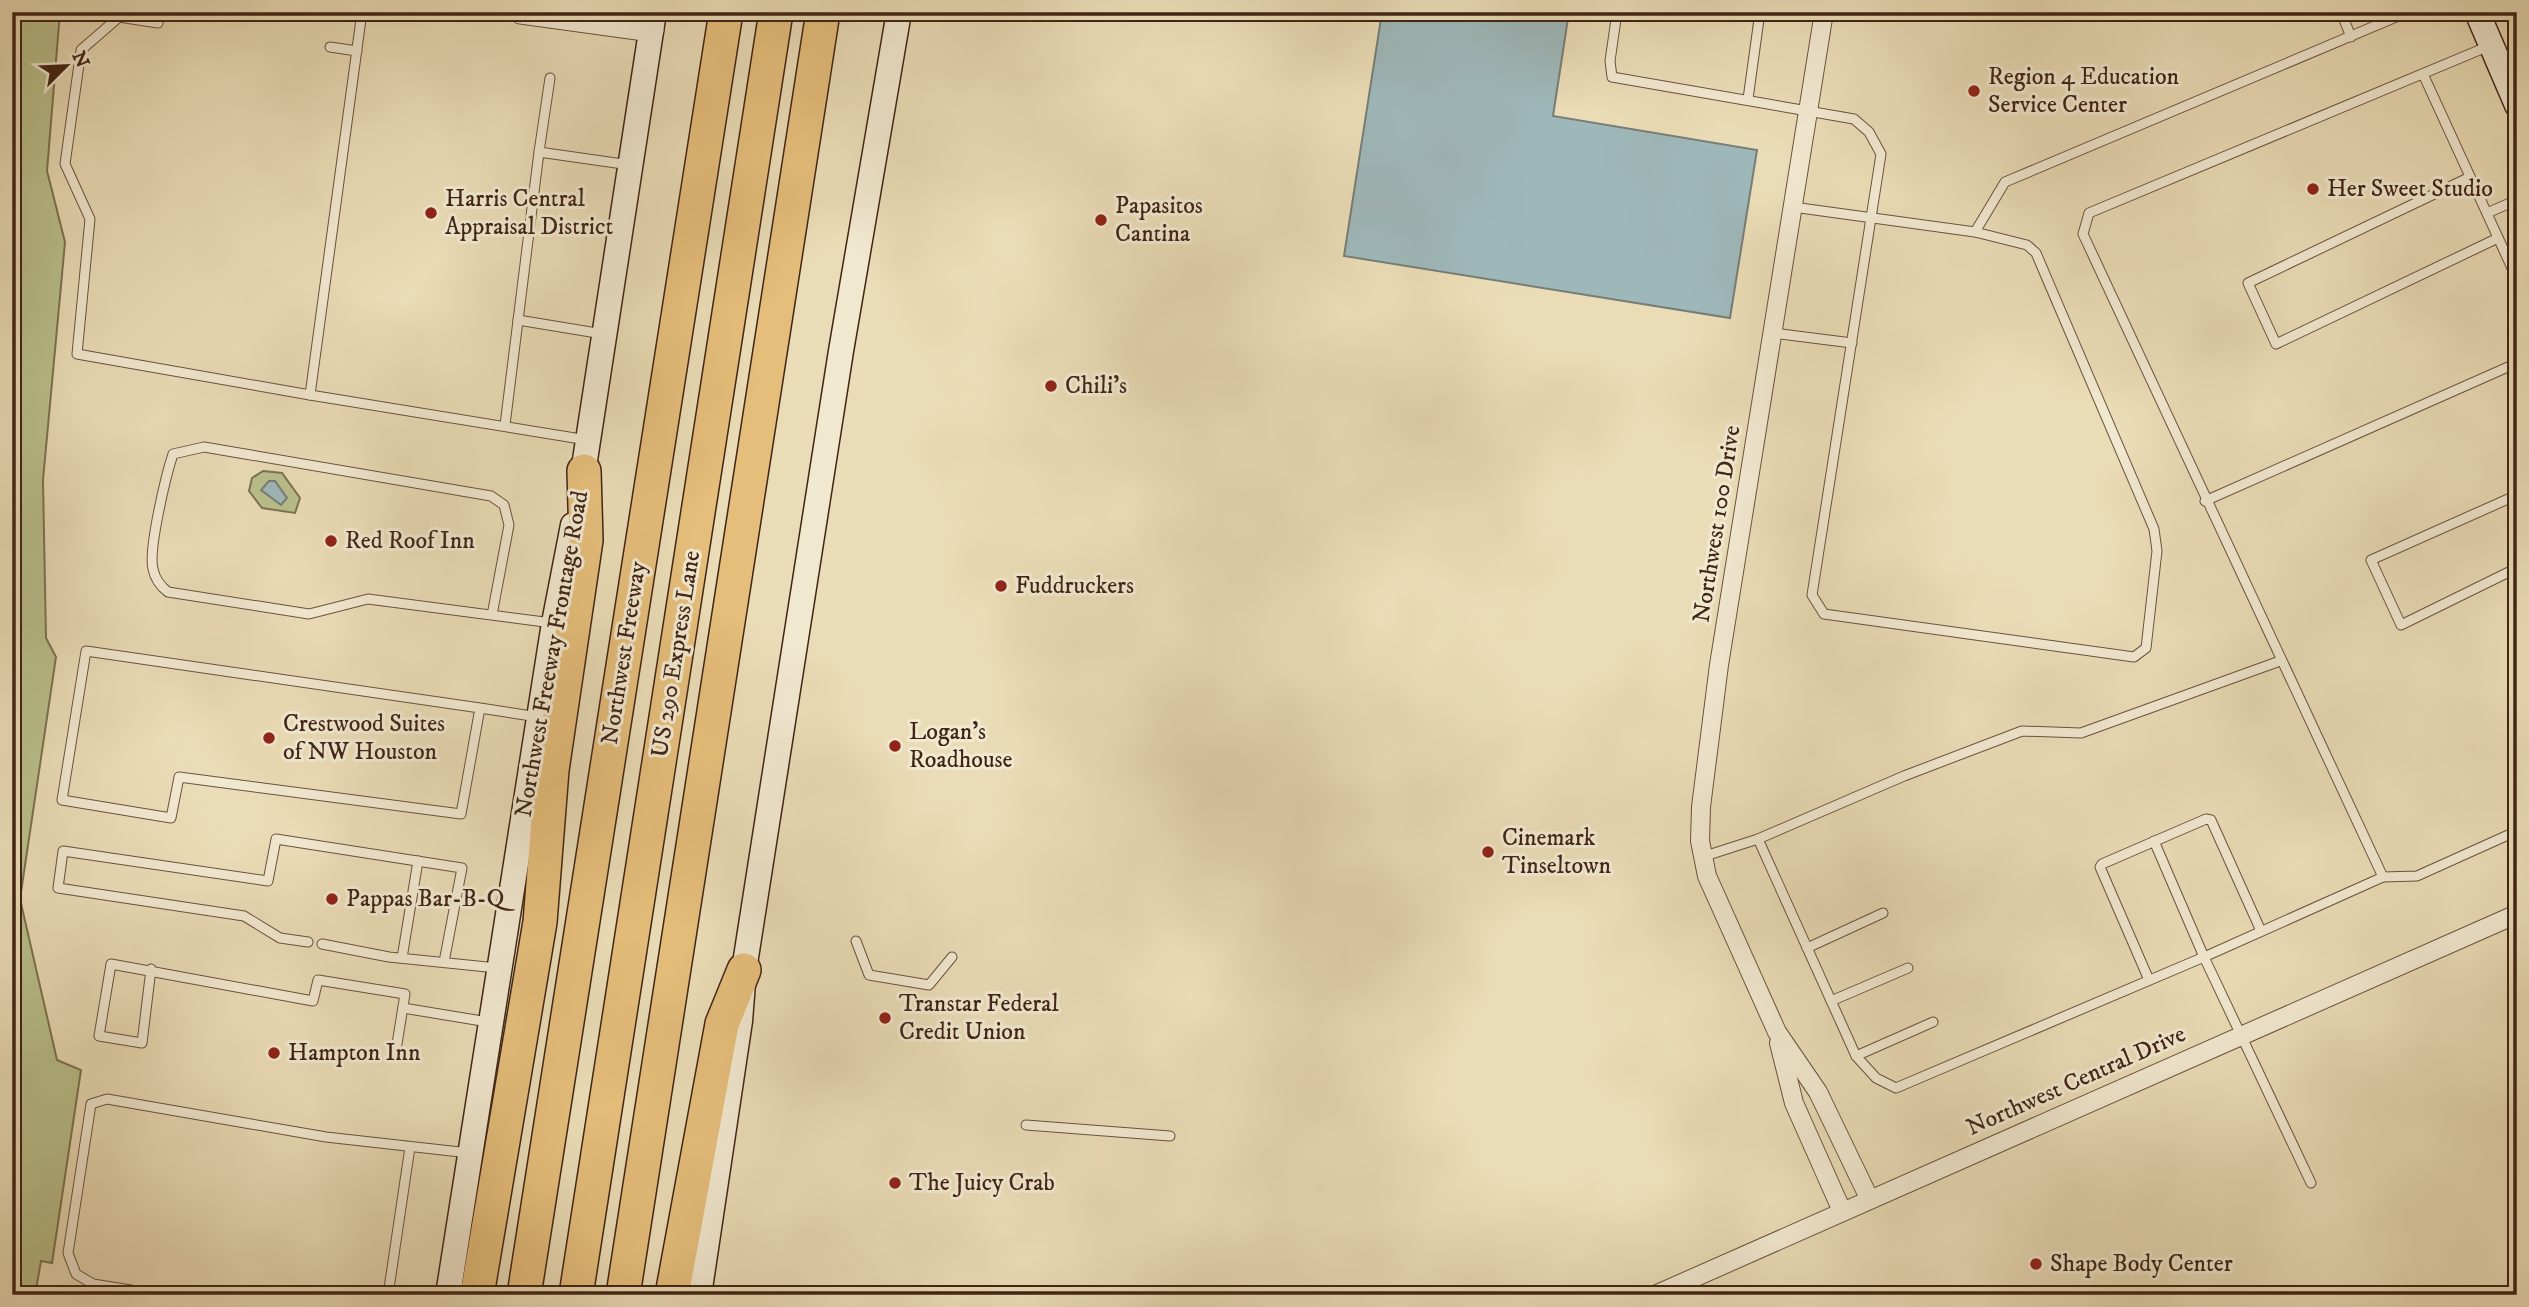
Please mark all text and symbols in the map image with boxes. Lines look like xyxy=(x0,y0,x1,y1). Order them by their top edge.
north arrow xyxy=(32,32,102,102)
text: N xyxy=(66,48,94,72)
place label: Region 4 Education Service Center xyxy=(1988,62,2180,120)
marker: Region 4 Education Service Center xyxy=(1966,83,1982,99)
place label: Her Sweet Studio xyxy=(2327,174,2493,204)
marker: Her Sweet Studio xyxy=(2305,181,2321,197)
place label: Harris Central Appraisal District xyxy=(445,184,613,242)
place label: Papasitos Cantina xyxy=(1115,191,1203,249)
marker: Harris Central Appraisal District xyxy=(423,205,439,221)
marker: Papasitos Cantina xyxy=(1093,212,1109,228)
place label: Chili's xyxy=(1065,371,1127,401)
marker: Chili's xyxy=(1043,378,1059,394)
street label: Northwest 100 Drive xyxy=(1687,423,1747,625)
street label: Northwest Freeway Frontage Road xyxy=(508,488,596,820)
place label: Red Roof Inn xyxy=(345,526,475,556)
marker: Red Roof Inn xyxy=(323,533,339,549)
street label: US 290 Express Lane xyxy=(645,548,707,759)
street label: Northwest Freeway xyxy=(595,559,653,747)
place label: Fuddruckers xyxy=(1015,571,1134,601)
marker: Fuddruckers xyxy=(993,578,1009,594)
place label: Crestwood Suites of NW Houston xyxy=(283,709,445,767)
place label: Logan's Roadhouse xyxy=(909,717,1012,775)
marker: Crestwood Suites of NW Houston xyxy=(261,730,277,746)
marker: Logan's Roadhouse xyxy=(887,738,903,754)
place label: Cinemark Tinseltown xyxy=(1502,823,1612,881)
marker: Cinemark Tinseltown xyxy=(1480,844,1496,860)
place label: Pappas Bar-B-Q xyxy=(346,884,516,914)
marker: Pappas Bar-B-Q xyxy=(324,891,340,907)
place label: Transtar Federal Credit Union xyxy=(899,989,1059,1047)
marker: Transtar Federal Credit Union xyxy=(877,1010,893,1026)
street label: Northwest Central Drive xyxy=(1962,1019,2190,1143)
place label: Hampton Inn xyxy=(288,1038,421,1068)
marker: Hampton Inn xyxy=(266,1045,282,1061)
place label: The Juicy Crab xyxy=(909,1168,1055,1198)
marker: The Juicy Crab xyxy=(887,1175,903,1191)
place label: Shape Body Center xyxy=(2050,1249,2233,1279)
marker: Shape Body Center xyxy=(2028,1256,2044,1272)

